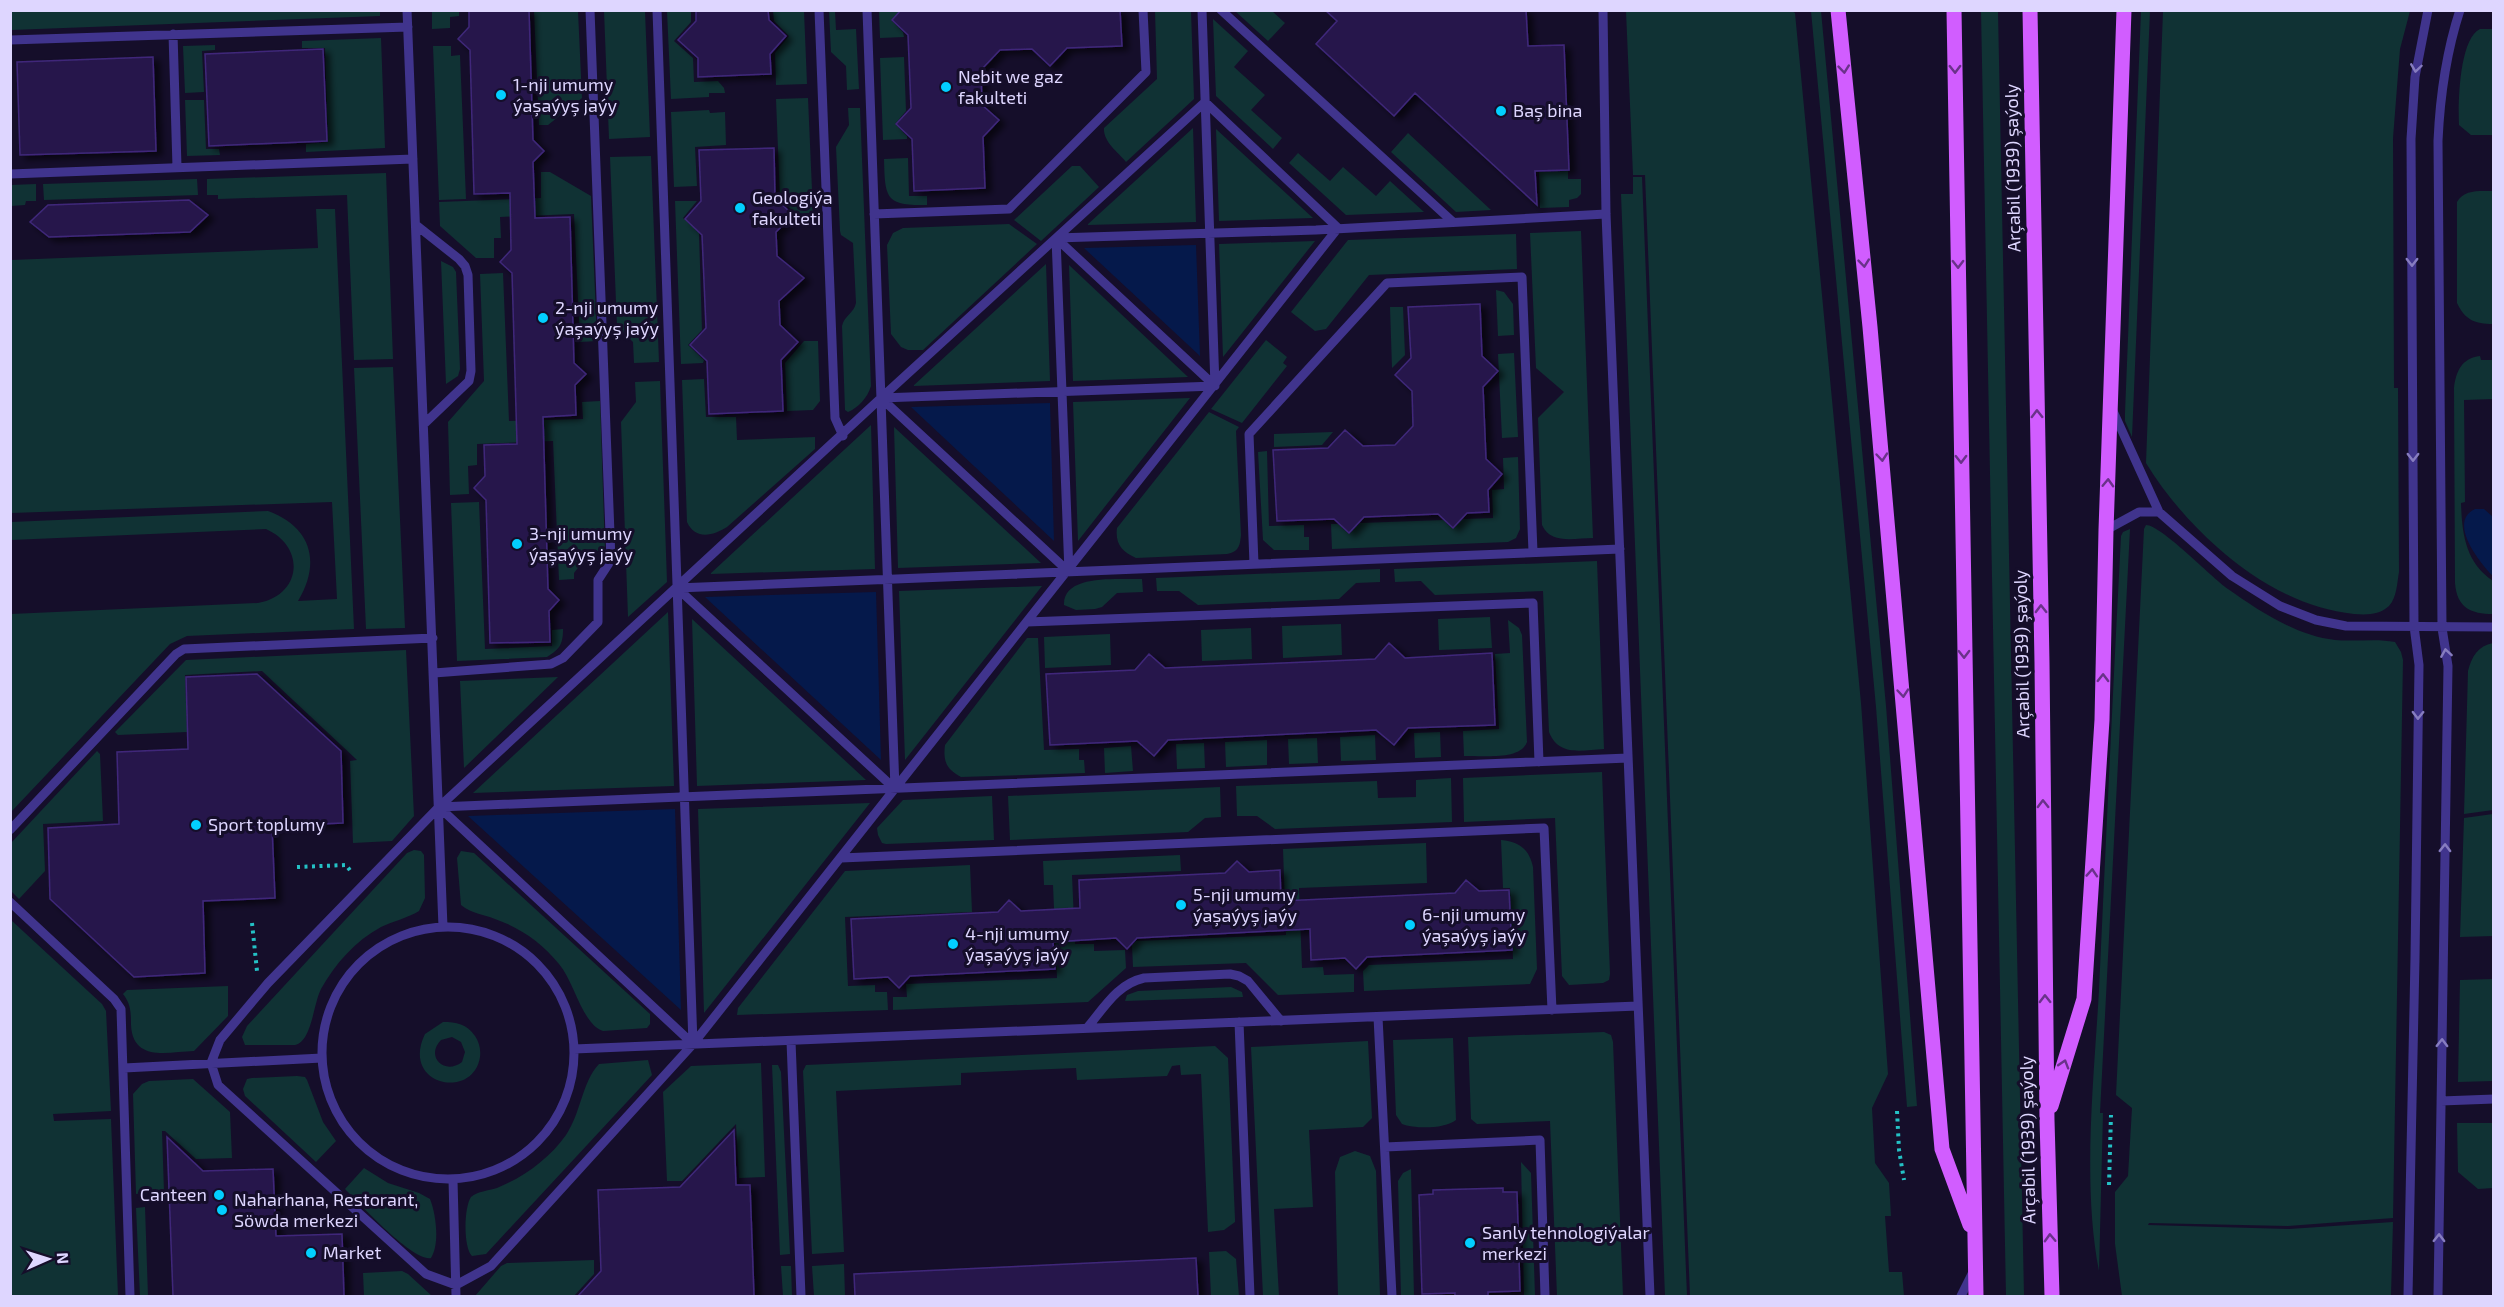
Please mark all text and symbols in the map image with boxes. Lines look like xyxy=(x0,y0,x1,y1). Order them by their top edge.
one-way arrow xyxy=(2410,63,2422,72)
one-way arrow xyxy=(1837,64,1850,73)
one-way arrow xyxy=(1949,64,1961,73)
place label: Nebit we gaz fakulteti xyxy=(958,65,1063,108)
place label: 1-nji umumy ýaşaýyş jaýy xyxy=(513,73,617,117)
marker: Nebit we gaz fakulteti xyxy=(939,80,953,94)
street label: Arçabil (1939) şaýoly xyxy=(2000,83,2025,252)
marker: 1-nji umumy ýaşaýyş jaýy xyxy=(494,88,508,102)
place label: Baş bina xyxy=(1513,99,1582,122)
marker: Baş bina xyxy=(1494,104,1508,118)
place label: Geologiýa fakulteti xyxy=(752,186,833,229)
marker: Geologiýa fakulteti xyxy=(733,201,747,215)
one-way arrow xyxy=(1857,258,1870,267)
one-way arrow xyxy=(2406,258,2418,267)
one-way arrow xyxy=(1952,259,1964,268)
place label: 2-nji umumy ýaşaýyş jaýy xyxy=(555,296,659,340)
marker: 2-nji umumy ýaşaýyş jaýy xyxy=(536,311,550,325)
one-way arrow xyxy=(2031,409,2043,418)
one-way arrow xyxy=(1875,452,1888,461)
one-way arrow xyxy=(2407,453,2419,462)
one-way arrow xyxy=(1955,454,1967,463)
one-way arrow xyxy=(2101,478,2114,487)
place label: 3-nji umumy ýaşaýyş jaýy xyxy=(529,522,633,566)
marker: 3-nji umumy ýaşaýyş jaýy xyxy=(510,537,524,551)
street label: Arçabil (1939) şaýoly xyxy=(2009,569,2034,738)
one-way arrow xyxy=(2035,604,2047,613)
one-way arrow xyxy=(1958,649,1971,658)
one-way arrow xyxy=(2440,649,2452,658)
one-way arrow xyxy=(2097,673,2109,682)
one-way arrow xyxy=(1896,688,1909,697)
one-way arrow xyxy=(2412,711,2424,720)
one-way arrow xyxy=(2037,799,2050,808)
place label: Sport toplumy xyxy=(208,813,325,835)
marker: Sport toplumy xyxy=(189,818,203,832)
one-way arrow xyxy=(2439,844,2451,853)
one-way arrow xyxy=(2086,868,2099,877)
place label: 5-nji umumy ýaşaýyş jaýy xyxy=(1193,883,1297,927)
marker: 5-nji umumy ýaşaýyş jaýy xyxy=(1174,898,1188,912)
place label: 6-nji umumy ýaşaýyş jaýy xyxy=(1422,903,1526,947)
marker: 6-nji umumy ýaşaýyş jaýy xyxy=(1403,918,1417,932)
place label: 4-nji umumy ýaşaýyş jaýy xyxy=(965,922,1070,966)
marker: 4-nji umumy ýaşaýyş jaýy xyxy=(946,937,960,951)
one-way arrow xyxy=(2039,994,2052,1003)
one-way arrow xyxy=(2436,1039,2448,1048)
street label: Arçabil (1939) şaýoly xyxy=(2015,1055,2040,1224)
one-way arrow xyxy=(2057,1059,2069,1070)
place label: Canteen xyxy=(140,1183,207,1205)
marker: Canteen xyxy=(212,1188,226,1202)
place label: Naharhana, Restorant, Söwda merkezi xyxy=(234,1188,418,1231)
marker: Naharhana, Restorant, Söwda merkezi xyxy=(215,1203,229,1217)
place label: Sanly tehnologiýalar merkezi xyxy=(1482,1221,1650,1264)
north arrow xyxy=(18,1229,78,1289)
one-way arrow xyxy=(2044,1234,2056,1243)
one-way arrow xyxy=(2433,1234,2445,1243)
marker: Sanly tehnologiýalar merkezi xyxy=(1463,1236,1477,1250)
place label: Market xyxy=(323,1241,381,1263)
marker: Market xyxy=(304,1246,318,1260)
text: N xyxy=(54,1252,73,1264)

